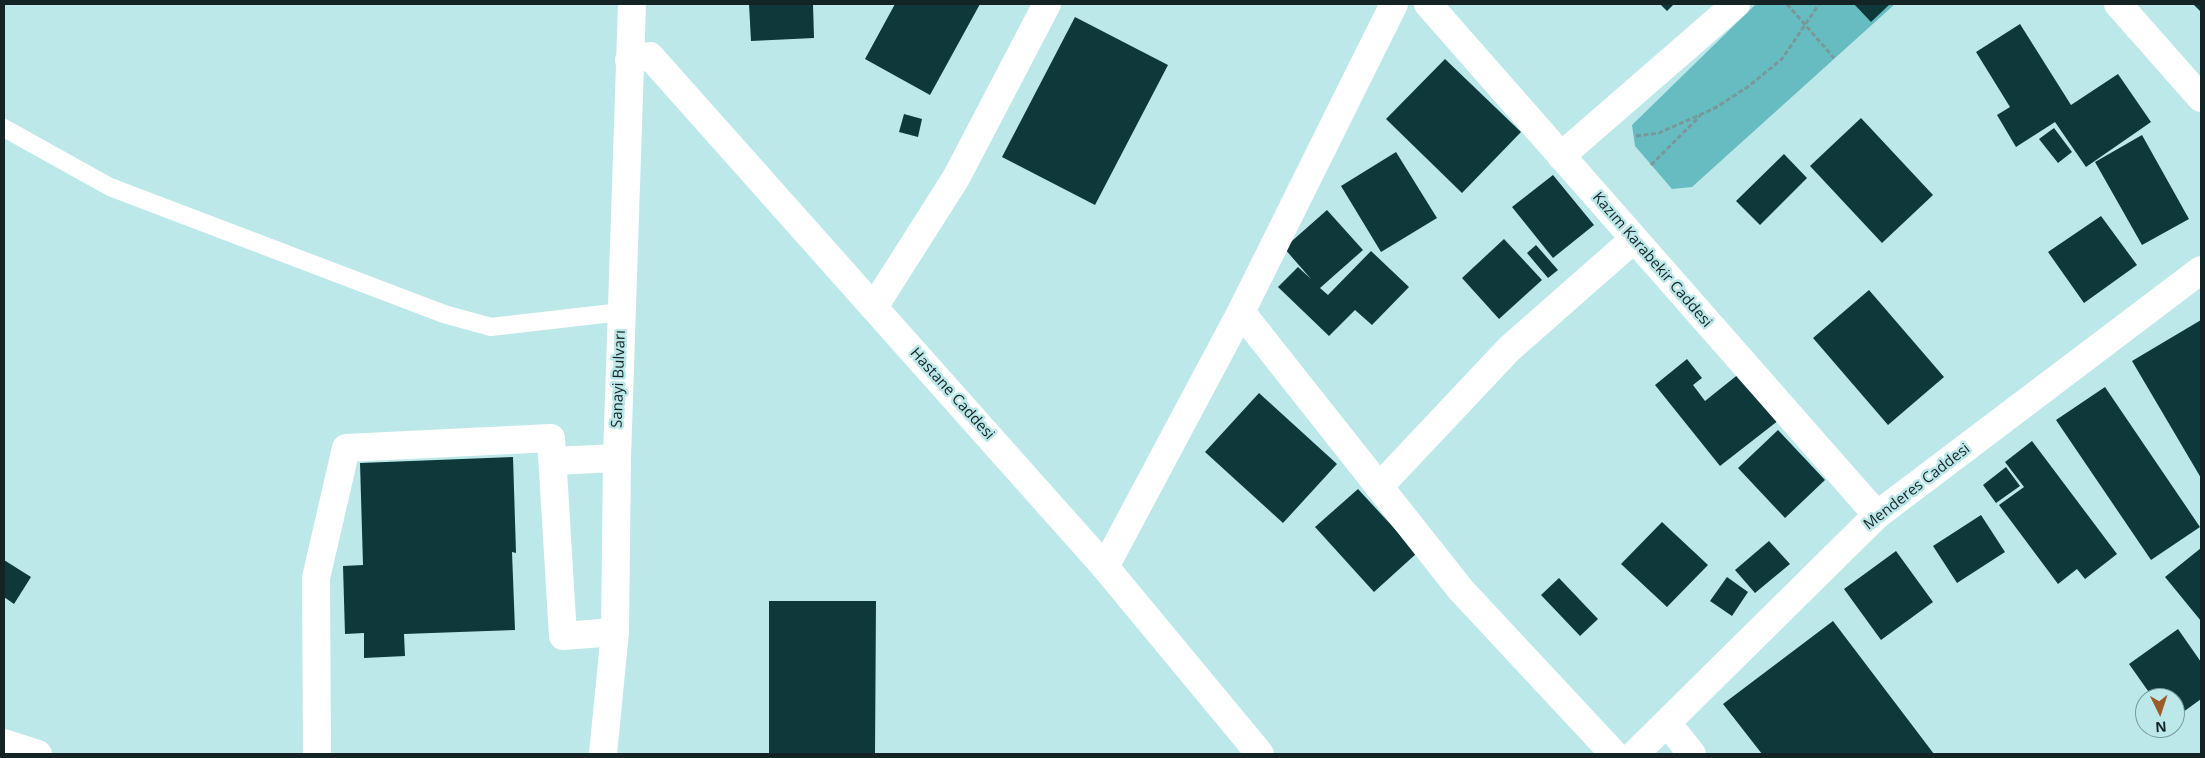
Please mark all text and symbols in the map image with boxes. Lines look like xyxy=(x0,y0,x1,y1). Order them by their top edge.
street label: Kazım Karabekir Caddesi xyxy=(1588,189,1716,331)
street label: Sanayi Bulvarı xyxy=(608,330,630,428)
street label: Hastane Caddesi xyxy=(906,344,998,444)
street label: Menderes Caddesi xyxy=(1860,440,1974,534)
north arrow xyxy=(2135,688,2185,738)
text: N xyxy=(2155,718,2167,737)

